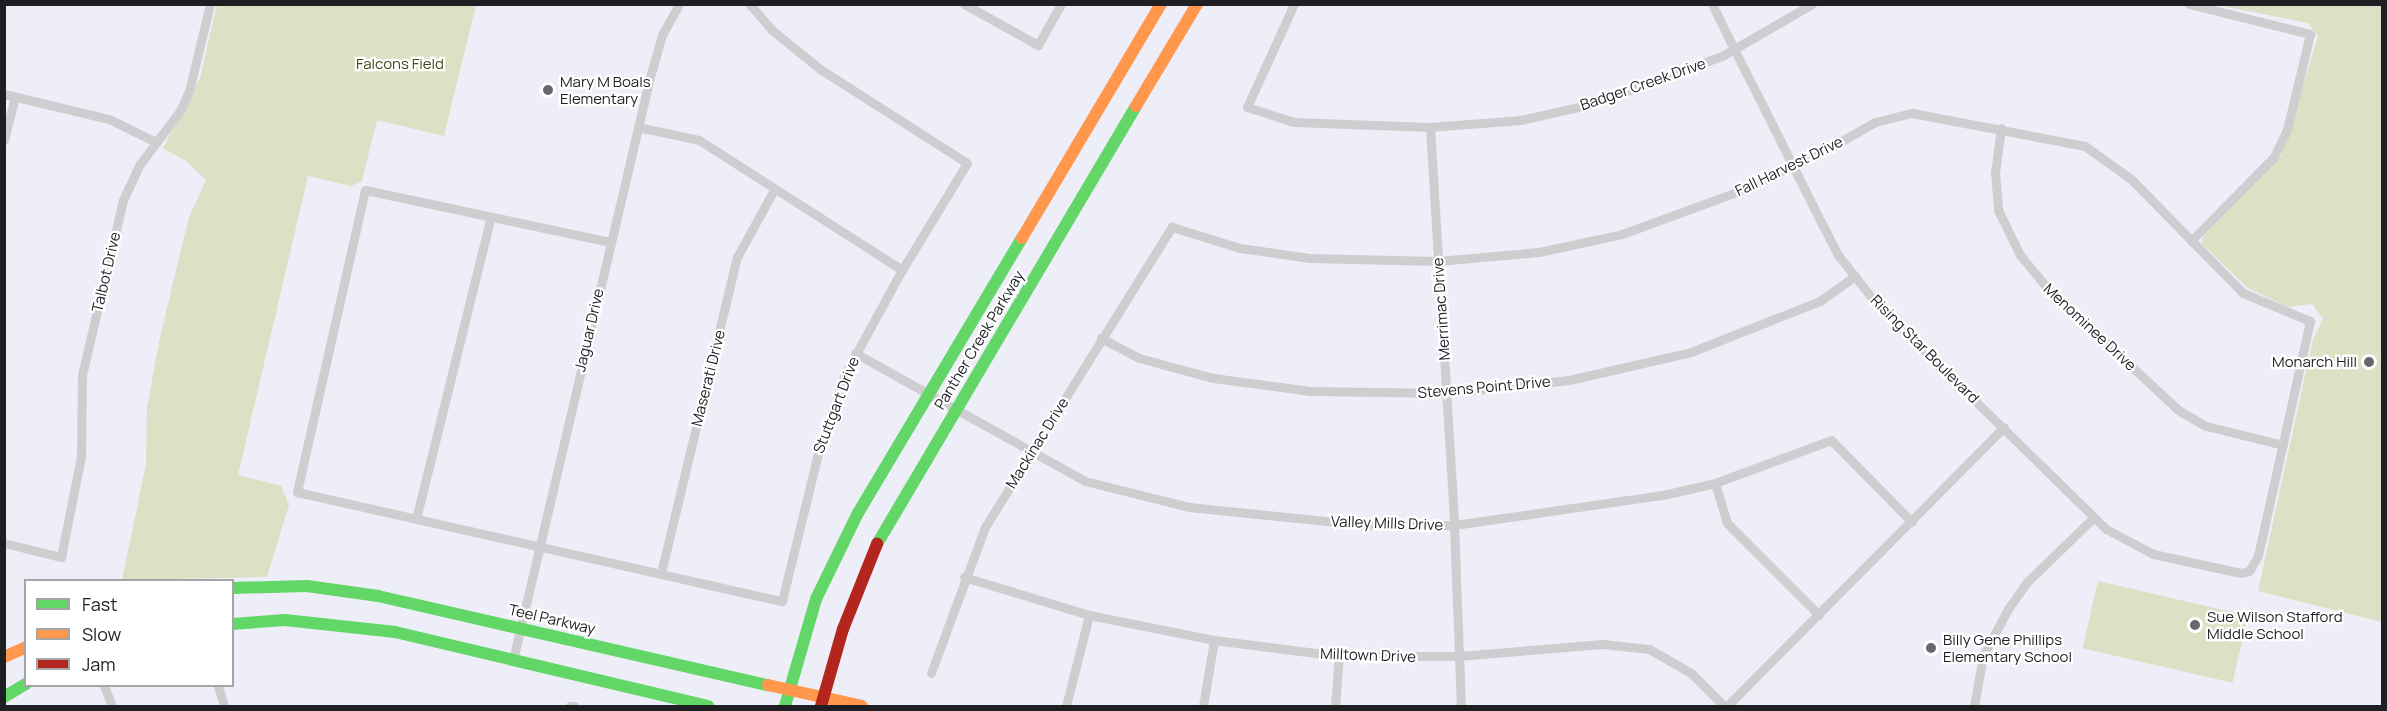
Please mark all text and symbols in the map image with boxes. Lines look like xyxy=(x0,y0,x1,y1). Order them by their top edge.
street label: Badger Creek Drive xyxy=(1578,54,1708,114)
park label: Falcons Field xyxy=(356,55,444,73)
place label: Mary M Boals Elementary xyxy=(560,72,651,107)
marker: Mary M Boals Elementary xyxy=(541,83,555,97)
street label: Fall Harvest Drive xyxy=(1732,132,1846,200)
street label: Talbot Drive xyxy=(88,230,124,314)
street label: Merrimac Drive xyxy=(1428,257,1454,361)
street label: Panther Creek Parkway xyxy=(930,267,1028,413)
street label: Menominee Drive xyxy=(2040,280,2140,374)
street label: Jaguar Drive xyxy=(571,287,607,373)
street label: Rising Star Boulevard xyxy=(1867,291,1983,407)
street label: Maserati Drive xyxy=(687,328,729,428)
place label: Monarch Hill xyxy=(2272,353,2357,371)
street label: Stuttgart Drive xyxy=(809,354,863,456)
marker: Monarch Hill xyxy=(2362,355,2376,369)
street label: Stevens Point Drive xyxy=(1417,372,1551,402)
street label: Mackinac Drive xyxy=(1002,394,1072,492)
street label: Valley Mills Drive xyxy=(1331,512,1443,534)
legend xyxy=(24,579,234,687)
text: Fast xyxy=(82,592,117,616)
street label: Teel Parkway xyxy=(507,600,597,638)
place label: Sue Wilson Stafford Middle School xyxy=(2207,607,2343,642)
marker: Sue Wilson Stafford Middle School xyxy=(2188,618,2202,632)
text: Slow xyxy=(82,622,121,646)
place label: Billy Gene Phillips Elementary School xyxy=(1943,630,2072,665)
marker: Billy Gene Phillips Elementary School xyxy=(1924,641,1938,655)
street label: Milltown Drive xyxy=(1320,644,1416,666)
text: Jam xyxy=(82,652,116,676)

